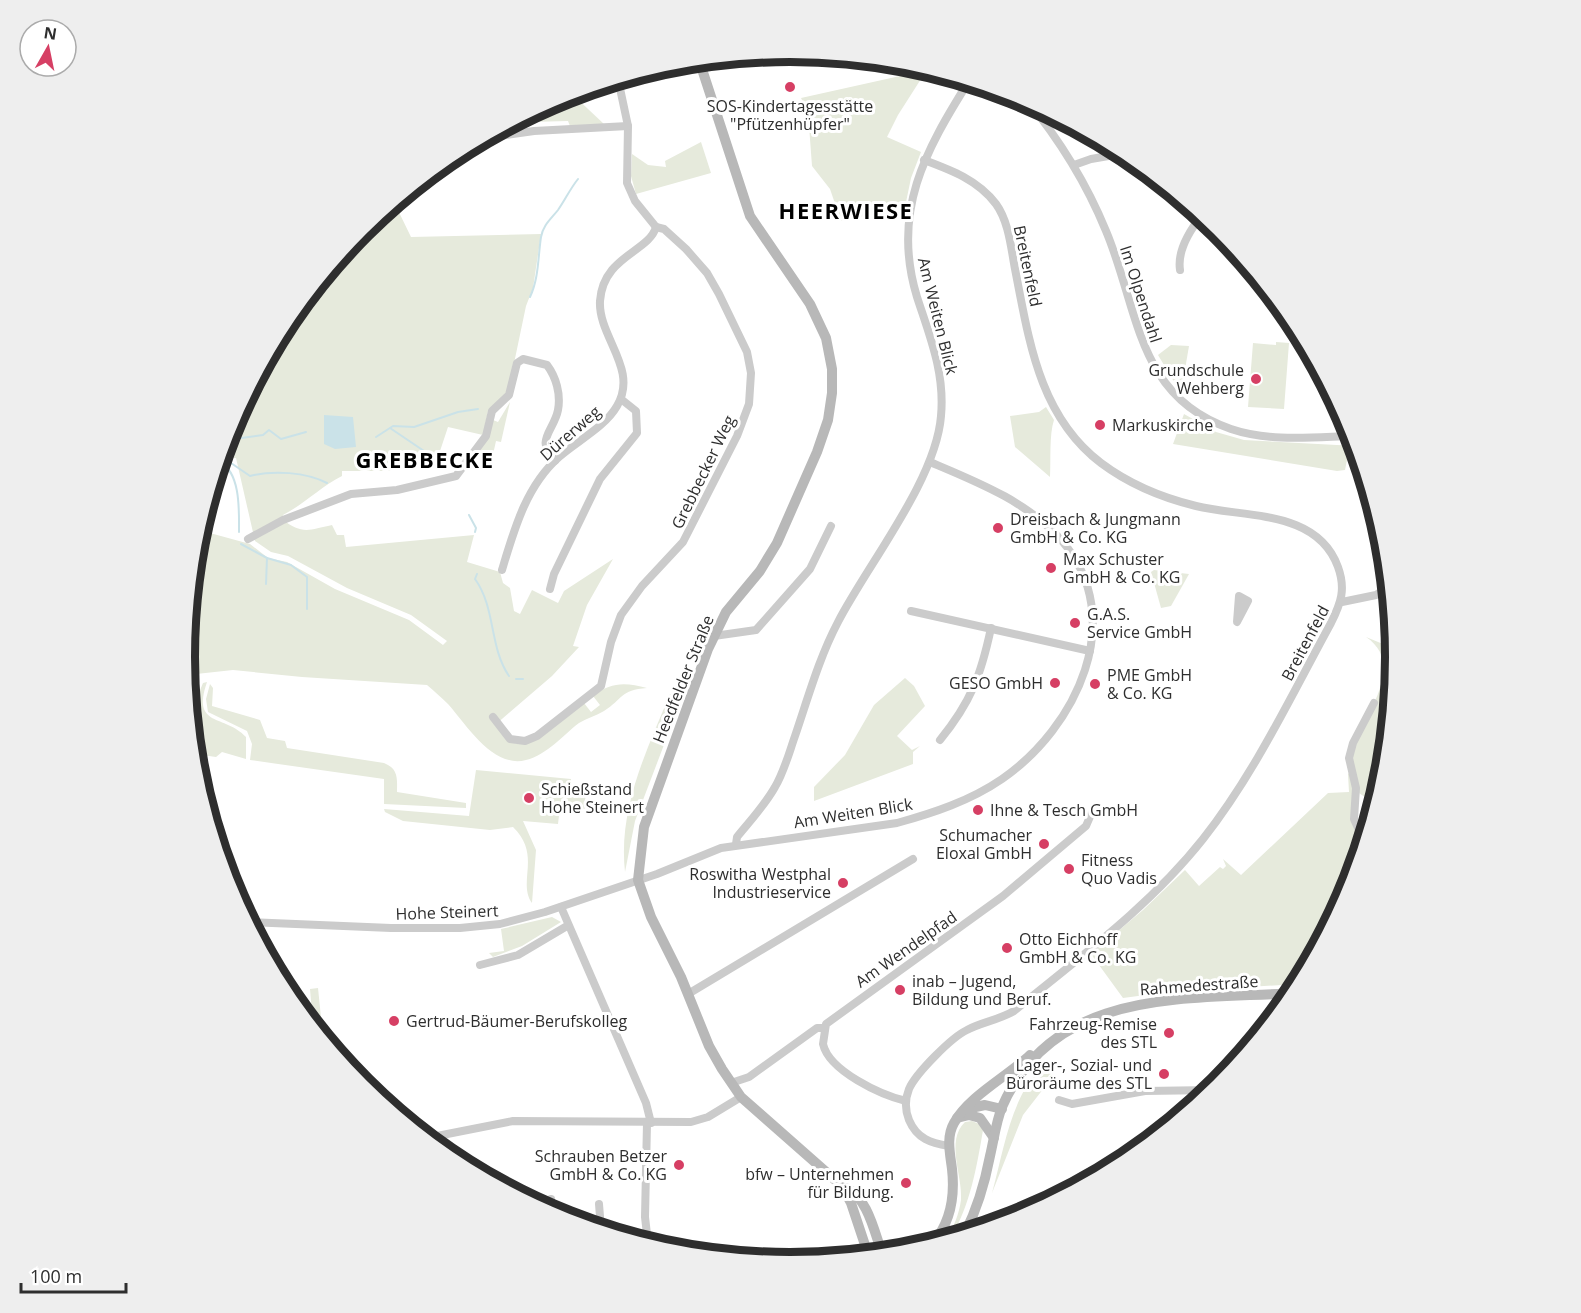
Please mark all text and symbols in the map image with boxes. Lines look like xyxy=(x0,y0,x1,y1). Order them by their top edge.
north arrow xyxy=(18,18,78,78)
text: N xyxy=(42,21,58,45)
marker: SOS-Kindertagesstätte "Pfützenhüpfer" xyxy=(783,80,797,94)
place label: SOS-Kindertagesstätte "Pfützenhüpfer" xyxy=(707,95,873,135)
district label: HEERWIESE xyxy=(779,195,913,225)
street label: Breitenfeld xyxy=(1009,223,1047,309)
street label: Im Olpendahl xyxy=(1115,243,1167,345)
street label: Am Weiten Blick xyxy=(913,255,963,377)
place label: Grundschule Wehberg xyxy=(1148,359,1244,399)
marker: Grundschule Wehberg xyxy=(1249,372,1263,386)
street label: Dürerweg xyxy=(535,400,605,465)
street label: Grebbecker Weg xyxy=(666,411,740,533)
place label: Markuskirche xyxy=(1112,414,1213,436)
marker: Markuskirche xyxy=(1093,418,1107,432)
district label: GREBBECKE xyxy=(355,444,495,474)
place label: Dreisbach & Jungmann GmbH & Co. KG xyxy=(1010,508,1181,548)
marker: Dreisbach & Jungmann GmbH & Co. KG xyxy=(991,521,1005,535)
place label: Max Schuster GmbH & Co. KG xyxy=(1063,548,1181,588)
marker: Max Schuster GmbH & Co. KG xyxy=(1044,561,1058,575)
street label: Breitenfeld xyxy=(1276,601,1334,685)
place label: G.A.S. Service GmbH xyxy=(1087,603,1192,643)
street label: Heedfelder Straße xyxy=(647,612,719,746)
marker: G.A.S. Service GmbH xyxy=(1068,616,1082,630)
place label: PME GmbH & Co. KG xyxy=(1107,664,1192,704)
place label: GESO GmbH xyxy=(949,672,1043,694)
marker: GESO GmbH xyxy=(1048,676,1062,690)
marker: PME GmbH & Co. KG xyxy=(1088,677,1102,691)
place label: Schießstand Hohe Steinert xyxy=(541,778,644,818)
marker: Schießstand Hohe Steinert xyxy=(522,791,536,805)
street label: Am Weiten Blick xyxy=(792,793,915,833)
place label: Ihne & Tesch GmbH xyxy=(990,799,1138,821)
marker: Ihne & Tesch GmbH xyxy=(971,803,985,817)
place label: Schumacher Eloxal GmbH xyxy=(936,824,1032,864)
marker: Schumacher Eloxal GmbH xyxy=(1037,837,1051,851)
place label: Fitness Quo Vadis xyxy=(1081,849,1157,889)
marker: Fitness Quo Vadis xyxy=(1062,862,1076,876)
place label: Roswitha Westphal Industrieservice xyxy=(689,863,831,903)
marker: Roswitha Westphal Industrieservice xyxy=(836,876,850,890)
street label: Hohe Steinert xyxy=(395,899,499,925)
street label: Am Wendelpfad xyxy=(851,906,961,992)
place label: Otto Eichhoff GmbH & Co. KG xyxy=(1019,928,1137,968)
marker: Otto Eichhoff GmbH & Co. KG xyxy=(1000,941,1014,955)
place label: inab – Jugend, Bildung und Beruf. xyxy=(912,970,1052,1010)
street label: Rahmedestraße xyxy=(1139,970,1259,1000)
marker: inab – Jugend, Bildung und Beruf. xyxy=(893,983,907,997)
place label: Gertrud-Bäumer-Berufskolleg xyxy=(406,1010,627,1032)
place label: Fahrzeug-Remise des STL xyxy=(1029,1013,1157,1053)
marker: Gertrud-Bäumer-Berufskolleg xyxy=(387,1014,401,1028)
marker: Fahrzeug-Remise des STL xyxy=(1162,1026,1176,1040)
place label: Lager-, Sozial- und Büroräume des STL xyxy=(1006,1054,1152,1094)
marker: Lager-, Sozial- und Büroräume des STL xyxy=(1157,1067,1171,1081)
place label: Schrauben Betzer GmbH & Co. KG xyxy=(535,1145,667,1185)
marker: Schrauben Betzer GmbH & Co. KG xyxy=(672,1158,686,1172)
place label: bfw – Unternehmen für Bildung. xyxy=(745,1163,894,1203)
marker: bfw – Unternehmen für Bildung. xyxy=(899,1176,913,1190)
scale bar xyxy=(21,1256,126,1294)
text: 100 m xyxy=(30,1264,82,1288)

